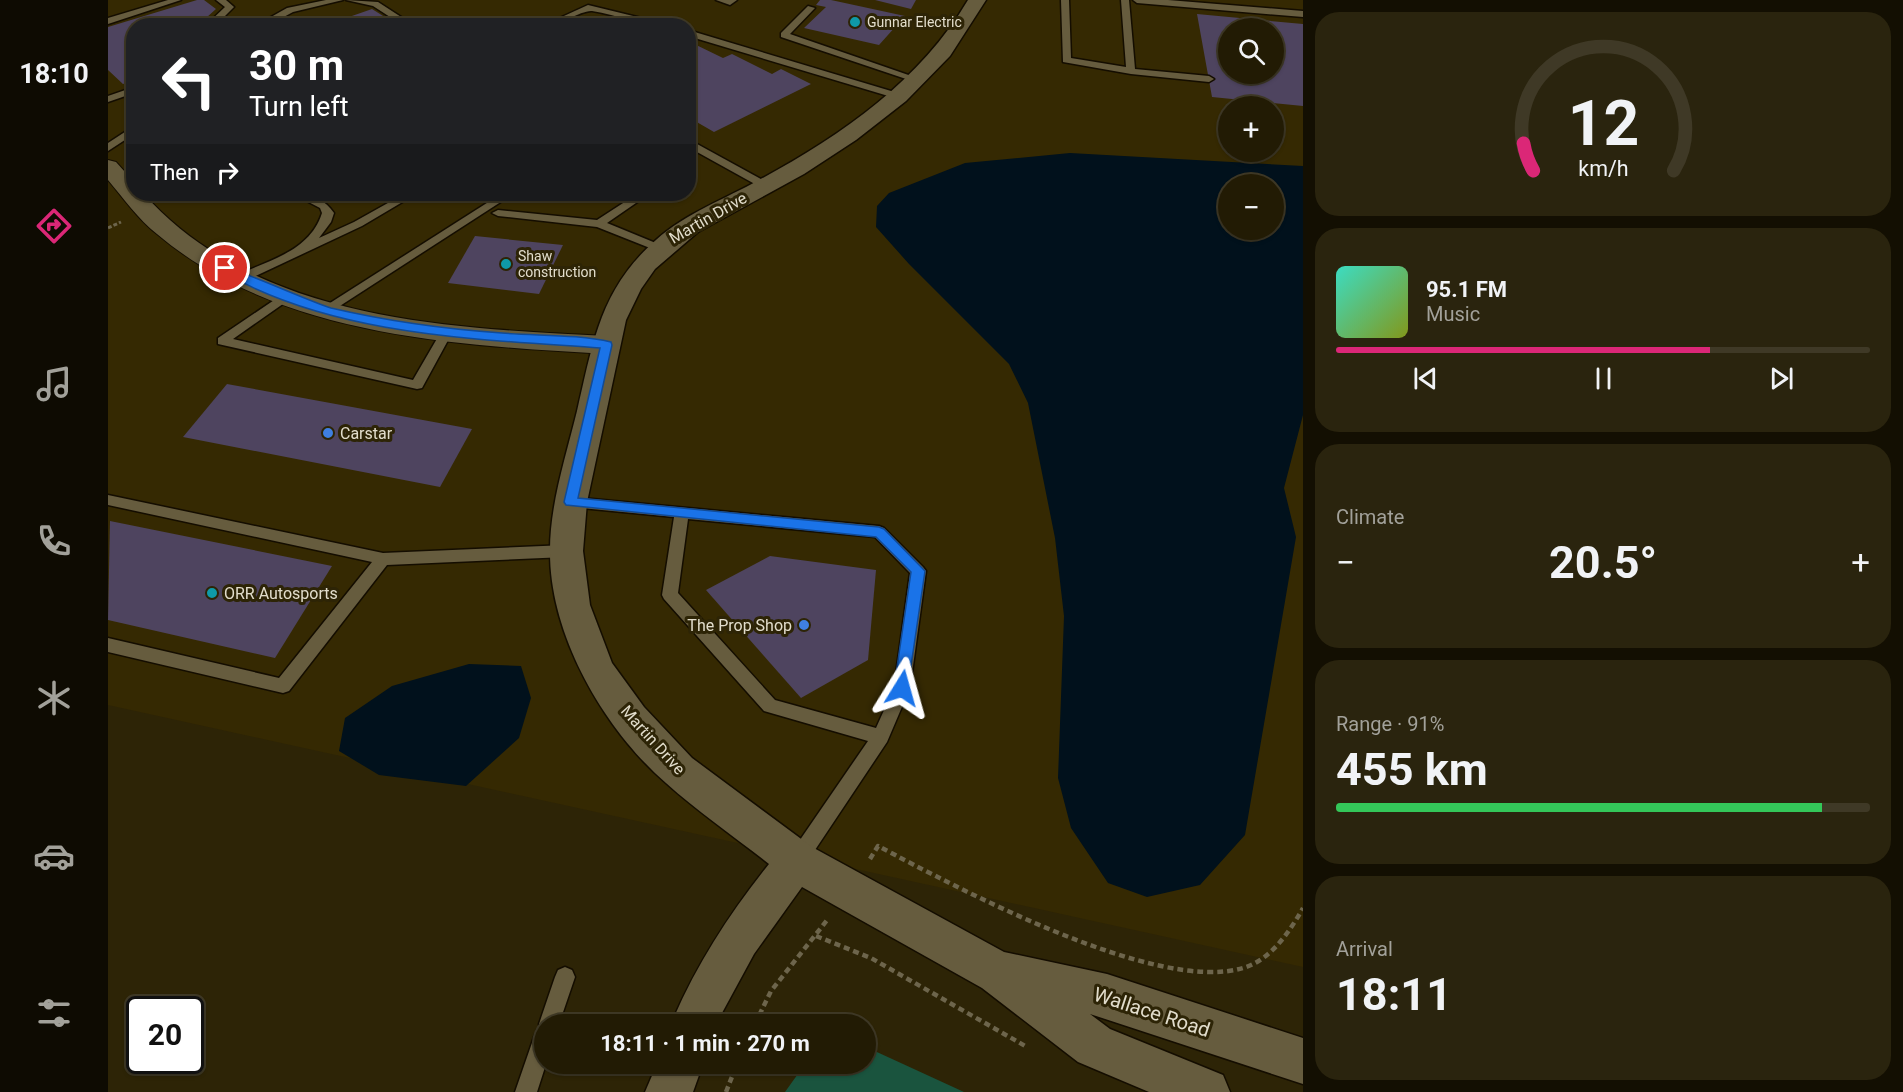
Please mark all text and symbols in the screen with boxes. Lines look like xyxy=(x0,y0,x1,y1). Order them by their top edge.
place label: Gunnar Electric xyxy=(867,14,962,30)
marker: Gunnar Electric xyxy=(848,15,862,29)
map controls xyxy=(1218,18,1284,240)
button: search xyxy=(1218,18,1284,84)
text: 30 m xyxy=(249,41,344,90)
icon: left xyxy=(150,42,228,120)
text: 18:10 xyxy=(19,58,89,90)
text: 12 xyxy=(1567,87,1639,160)
text: Turn left xyxy=(249,91,349,123)
button: + xyxy=(1218,96,1284,162)
icon: right xyxy=(211,156,244,189)
text: km/h xyxy=(1578,156,1628,181)
text: Then xyxy=(150,160,199,185)
button: − xyxy=(1218,174,1284,240)
street label: Martin Drive xyxy=(666,188,750,248)
icon: directions xyxy=(33,205,75,247)
pin xyxy=(199,242,250,293)
place label: Shaw construction xyxy=(518,248,596,280)
icon: arrive xyxy=(208,251,241,284)
marker: Shaw construction xyxy=(499,257,513,271)
text: 95.1 FM xyxy=(1426,277,1507,302)
text: Music xyxy=(1426,302,1480,326)
icon: previous xyxy=(1409,362,1442,395)
icon: pause xyxy=(1587,362,1620,395)
icon: next xyxy=(1765,362,1798,395)
icon: music xyxy=(33,363,75,405)
place label: Carstar xyxy=(340,424,393,443)
marker: Carstar xyxy=(321,426,335,440)
text: Climate xyxy=(1336,505,1404,529)
icon: phone xyxy=(33,520,75,562)
text: 20.5° xyxy=(1549,536,1657,589)
text: − xyxy=(1336,543,1355,582)
text: + xyxy=(1851,543,1870,582)
place label: ORR Autosports xyxy=(224,584,338,603)
marker: ORR Autosports xyxy=(205,586,219,600)
place label: The Prop Shop xyxy=(687,616,792,635)
marker: The Prop Shop xyxy=(797,618,811,632)
position arrow xyxy=(870,656,934,720)
icon: climate xyxy=(33,677,75,719)
street label: Martin Drive xyxy=(617,702,689,778)
text: Range · 91% xyxy=(1336,712,1444,736)
text: 455 km xyxy=(1336,743,1488,796)
icon: car xyxy=(33,835,75,877)
text: Arrival xyxy=(1336,937,1393,961)
text: 18:11 xyxy=(1336,968,1452,1021)
street label: Wallace Road xyxy=(1091,982,1213,1042)
icon: filters xyxy=(33,992,75,1034)
speed limit sign: 20 xyxy=(126,996,204,1074)
text: 18:11 · 1 min · 270 m xyxy=(600,1031,810,1056)

